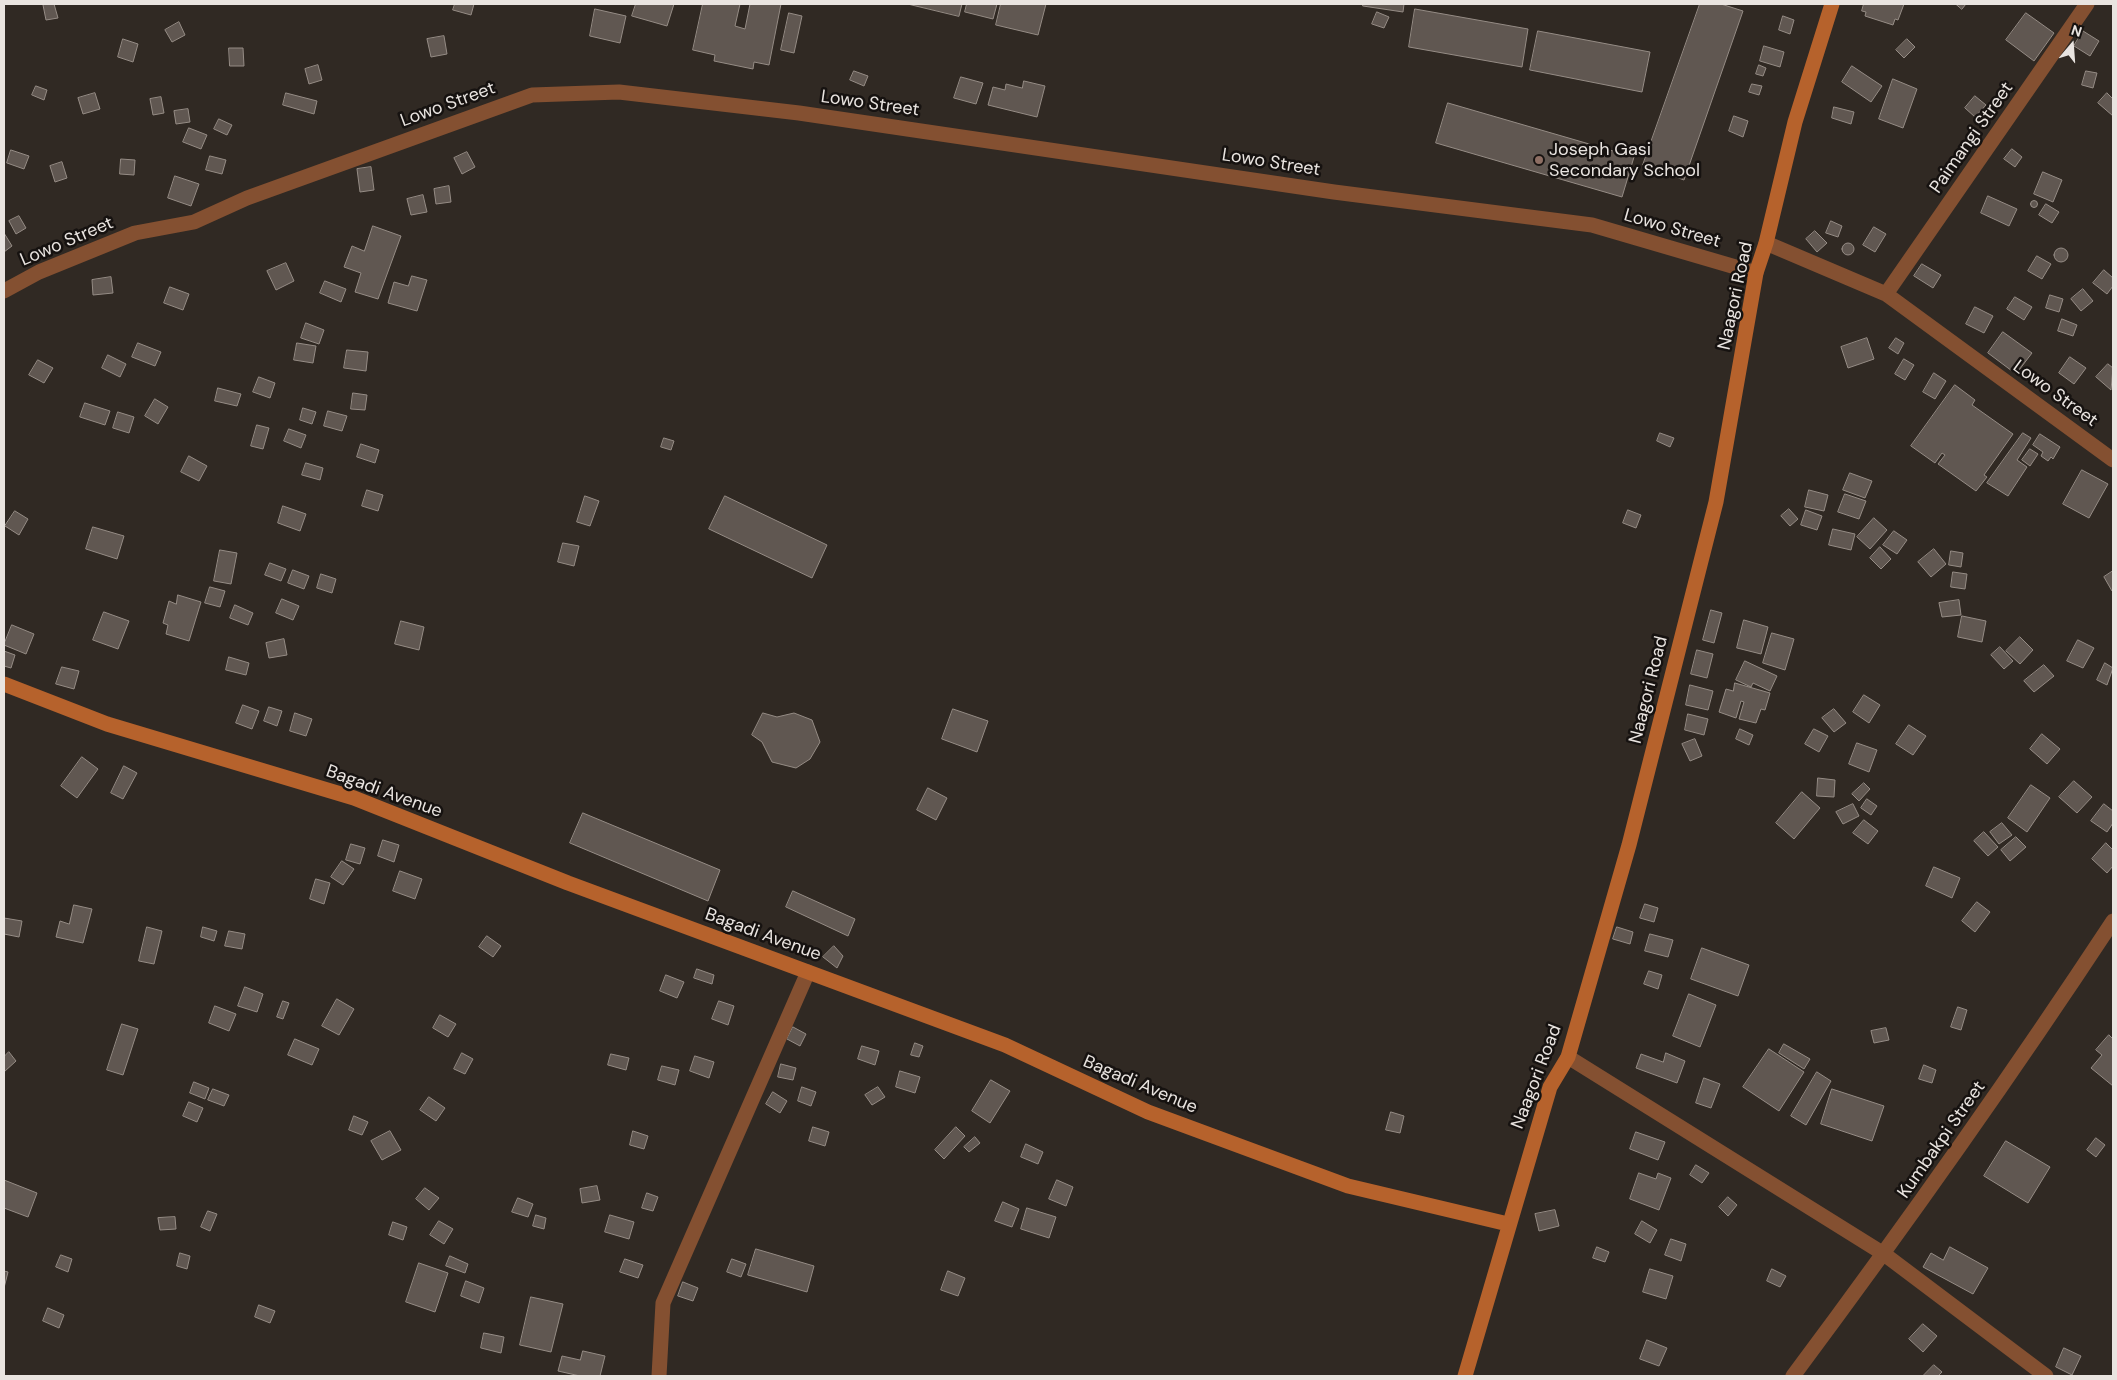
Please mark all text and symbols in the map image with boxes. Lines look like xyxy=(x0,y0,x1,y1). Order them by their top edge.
north arrow xyxy=(2047,20,2097,70)
text: N xyxy=(2069,21,2084,41)
street label: Lowo Street xyxy=(398,78,498,132)
street label: Paimangi Street xyxy=(1926,78,2018,198)
street label: Lowo Street xyxy=(819,86,921,122)
place label: Joseph Gasi Secondary School xyxy=(1549,139,1700,182)
street label: Lowo Street xyxy=(1220,145,1322,181)
marker: Joseph Gasi Secondary School xyxy=(1533,154,1545,166)
street label: Lowo Street xyxy=(1621,205,1723,253)
street label: Lowo Street xyxy=(17,213,117,271)
street label: Naagori Road xyxy=(1714,240,1758,352)
street label: Lowo Street xyxy=(2008,356,2102,432)
street label: Naagori Road xyxy=(1625,634,1673,746)
street label: Bagadi Avenue xyxy=(323,761,445,823)
street label: Bagadi Avenue xyxy=(702,904,824,966)
street label: Naagori Road xyxy=(1507,1022,1567,1132)
street label: Bagadi Avenue xyxy=(1080,1051,1200,1119)
street label: Kumbakpi Street xyxy=(1894,1077,1990,1203)

